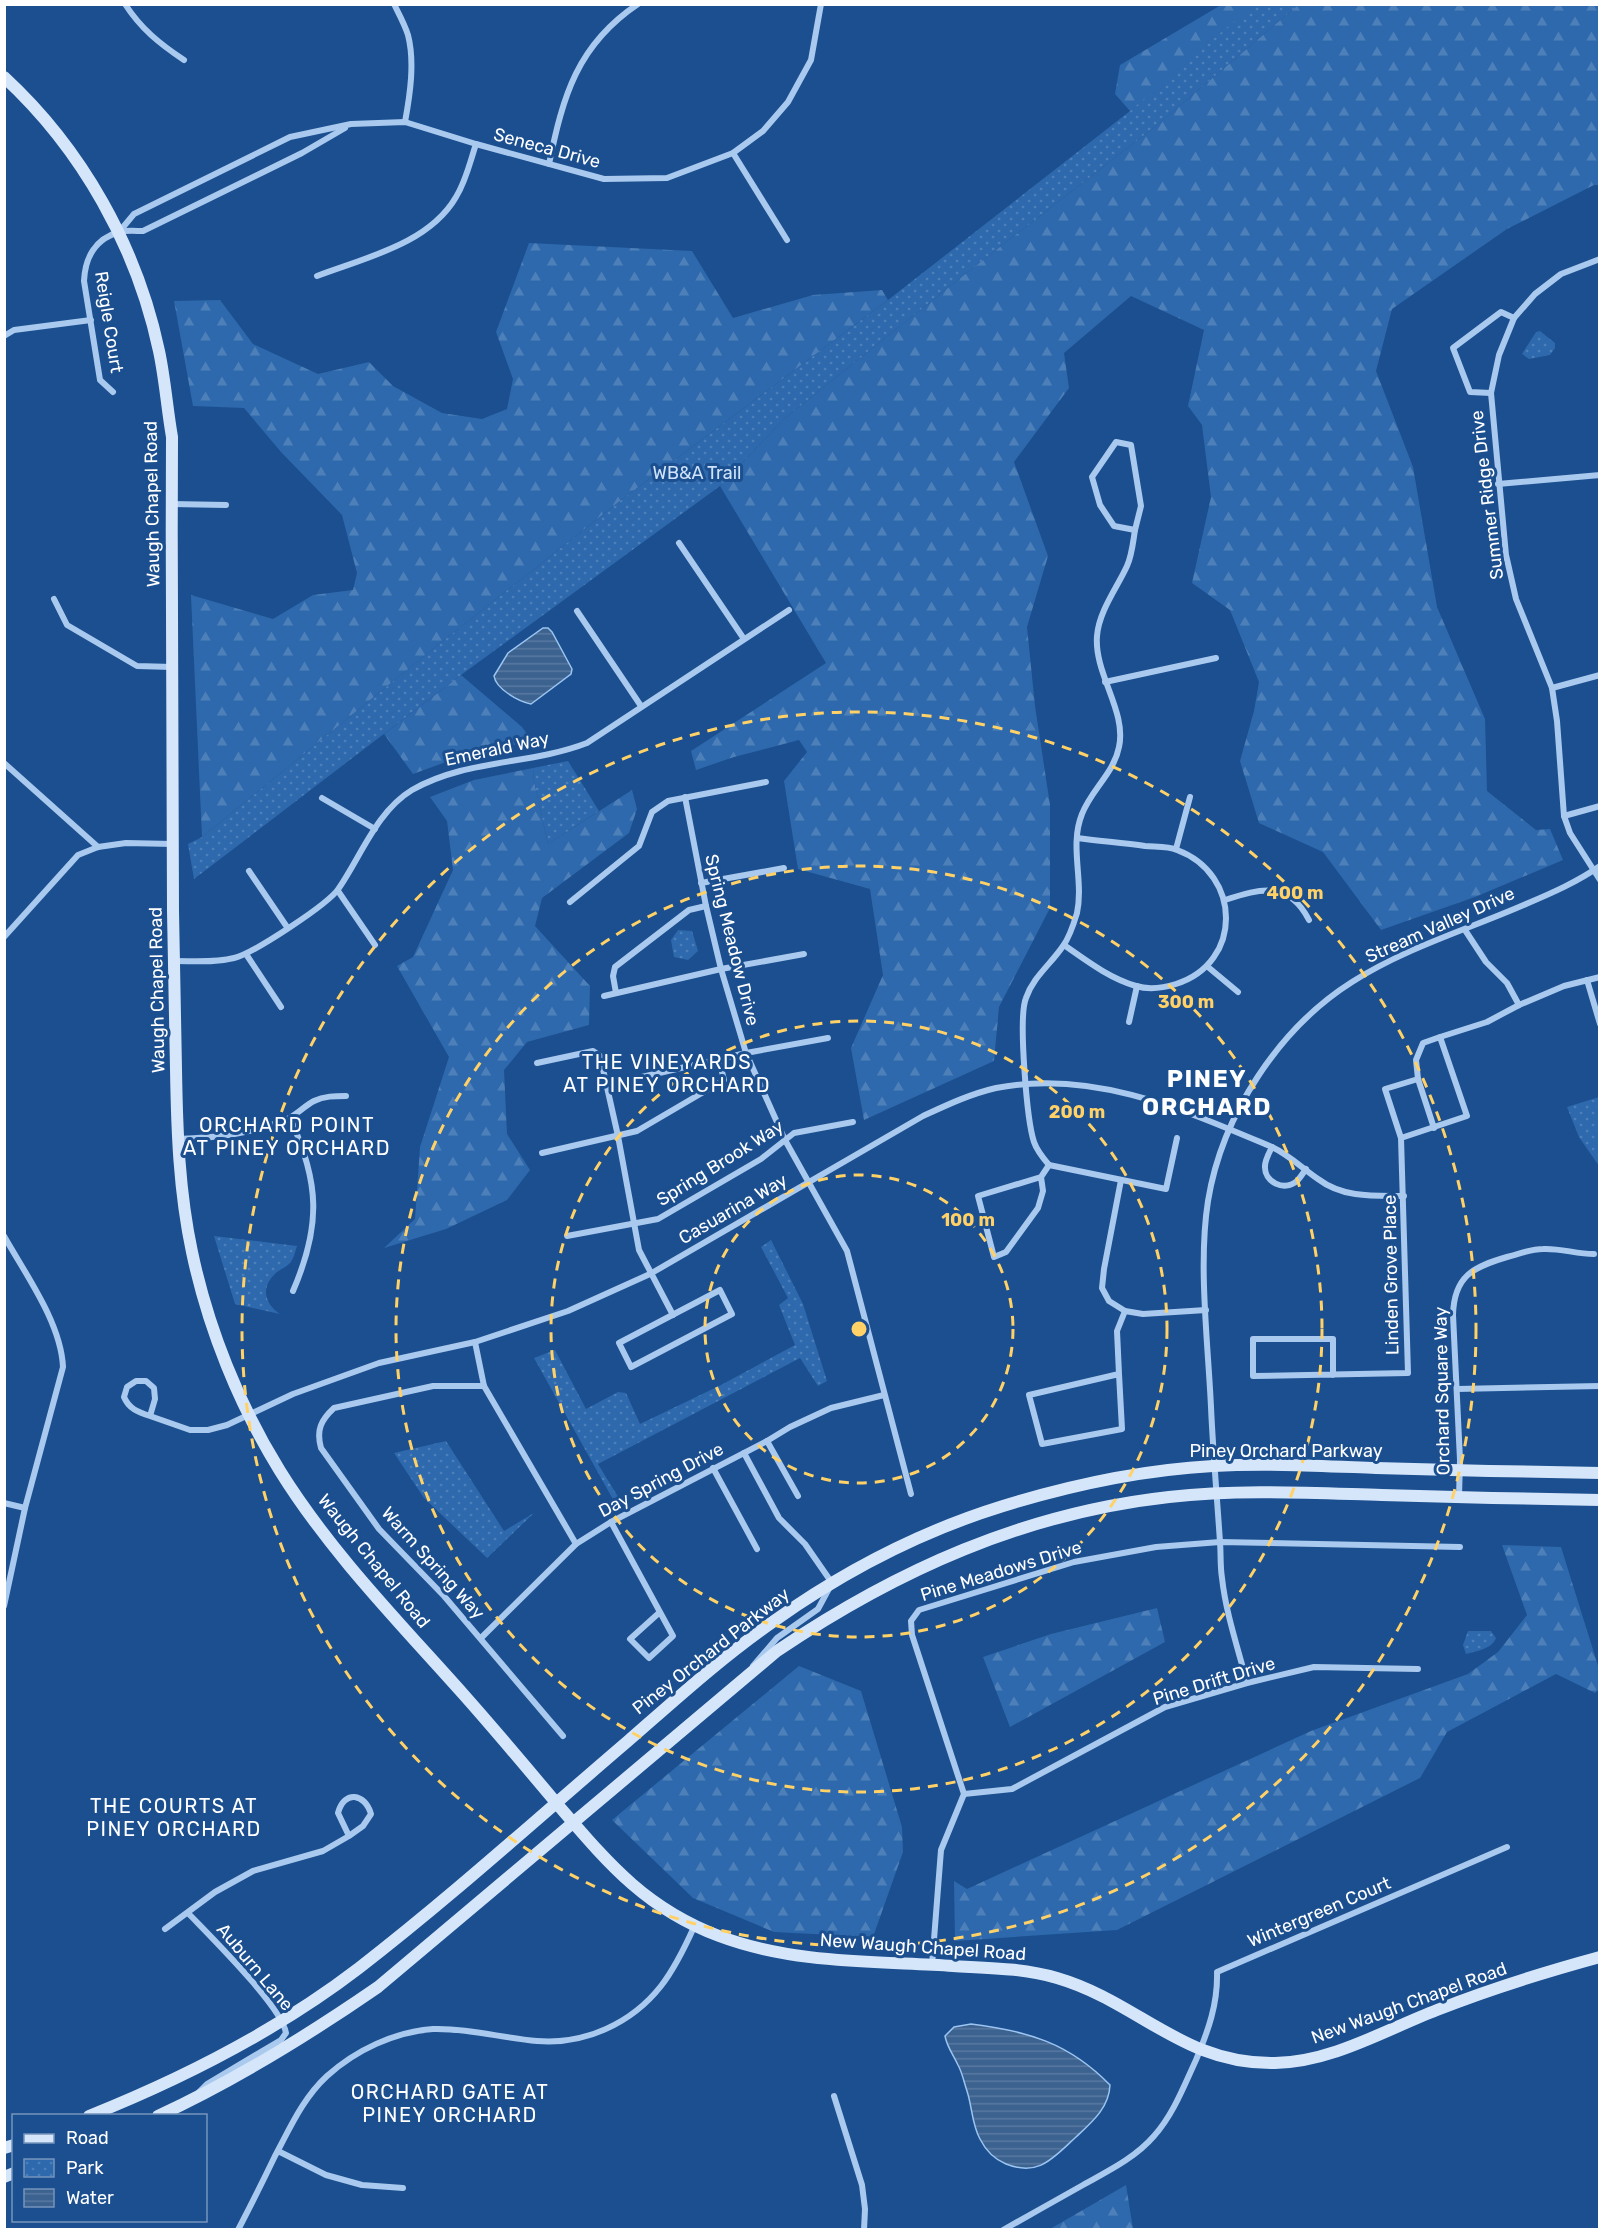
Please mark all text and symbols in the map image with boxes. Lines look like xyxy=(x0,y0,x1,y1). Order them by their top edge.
street label: Seneca Drive xyxy=(491,123,603,173)
street label: Reigle Court xyxy=(90,270,128,374)
street label: Summer Ridge Drive xyxy=(1466,409,1508,581)
street label: Waugh Chapel Road xyxy=(140,421,164,587)
park label: WB&A Trail xyxy=(653,462,741,484)
street label: Emerald Way xyxy=(443,727,551,771)
street label: Spring Meadow Drive xyxy=(700,852,764,1028)
text: 400 m xyxy=(1266,882,1324,904)
street label: Stream Valley Drive xyxy=(1362,882,1518,968)
street label: Waugh Chapel Road xyxy=(145,907,169,1073)
text: 300 m xyxy=(1158,991,1214,1013)
district label: THE VINEYARDS AT PINEY ORCHARD xyxy=(563,1050,771,1097)
district label: PINEY ORCHARD xyxy=(1142,1065,1272,1121)
text: 200 m xyxy=(1049,1101,1105,1123)
district label: ORCHARD POINT AT PINEY ORCHARD xyxy=(183,1113,391,1160)
street label: Spring Brook Way xyxy=(652,1115,788,1211)
street label: Casuarina Way xyxy=(675,1169,791,1249)
street label: Linden Grove Place xyxy=(1379,1195,1403,1355)
text: 100 m xyxy=(941,1209,995,1231)
street label: Orchard Square Way xyxy=(1430,1306,1454,1476)
centre of rings xyxy=(849,1319,869,1339)
street label: Day Spring Drive xyxy=(595,1438,727,1522)
street label: Piney Orchard Parkway xyxy=(1189,1440,1383,1462)
street label: Waugh Chapel Road xyxy=(313,1490,435,1632)
street label: Warm Spring Way xyxy=(377,1502,489,1624)
street label: Pine Meadows Drive xyxy=(918,1536,1084,1606)
street label: Piney Orchard Parkway xyxy=(628,1583,794,1719)
street label: Pine Drift Drive xyxy=(1150,1652,1278,1710)
district label: THE COURTS AT PINEY ORCHARD xyxy=(86,1794,262,1841)
street label: Wintergreen Court xyxy=(1244,1872,1394,1952)
street label: Auburn Lane xyxy=(212,1919,298,2015)
street label: New Waugh Chapel Road xyxy=(819,1929,1027,1965)
street label: New Waugh Chapel Road xyxy=(1308,1957,1510,2049)
district label: ORCHARD GATE AT PINEY ORCHARD xyxy=(351,2080,549,2127)
legend xyxy=(12,2114,207,2222)
text: Road xyxy=(66,2127,109,2149)
text: Park xyxy=(66,2157,104,2179)
text: Water xyxy=(66,2187,114,2209)

